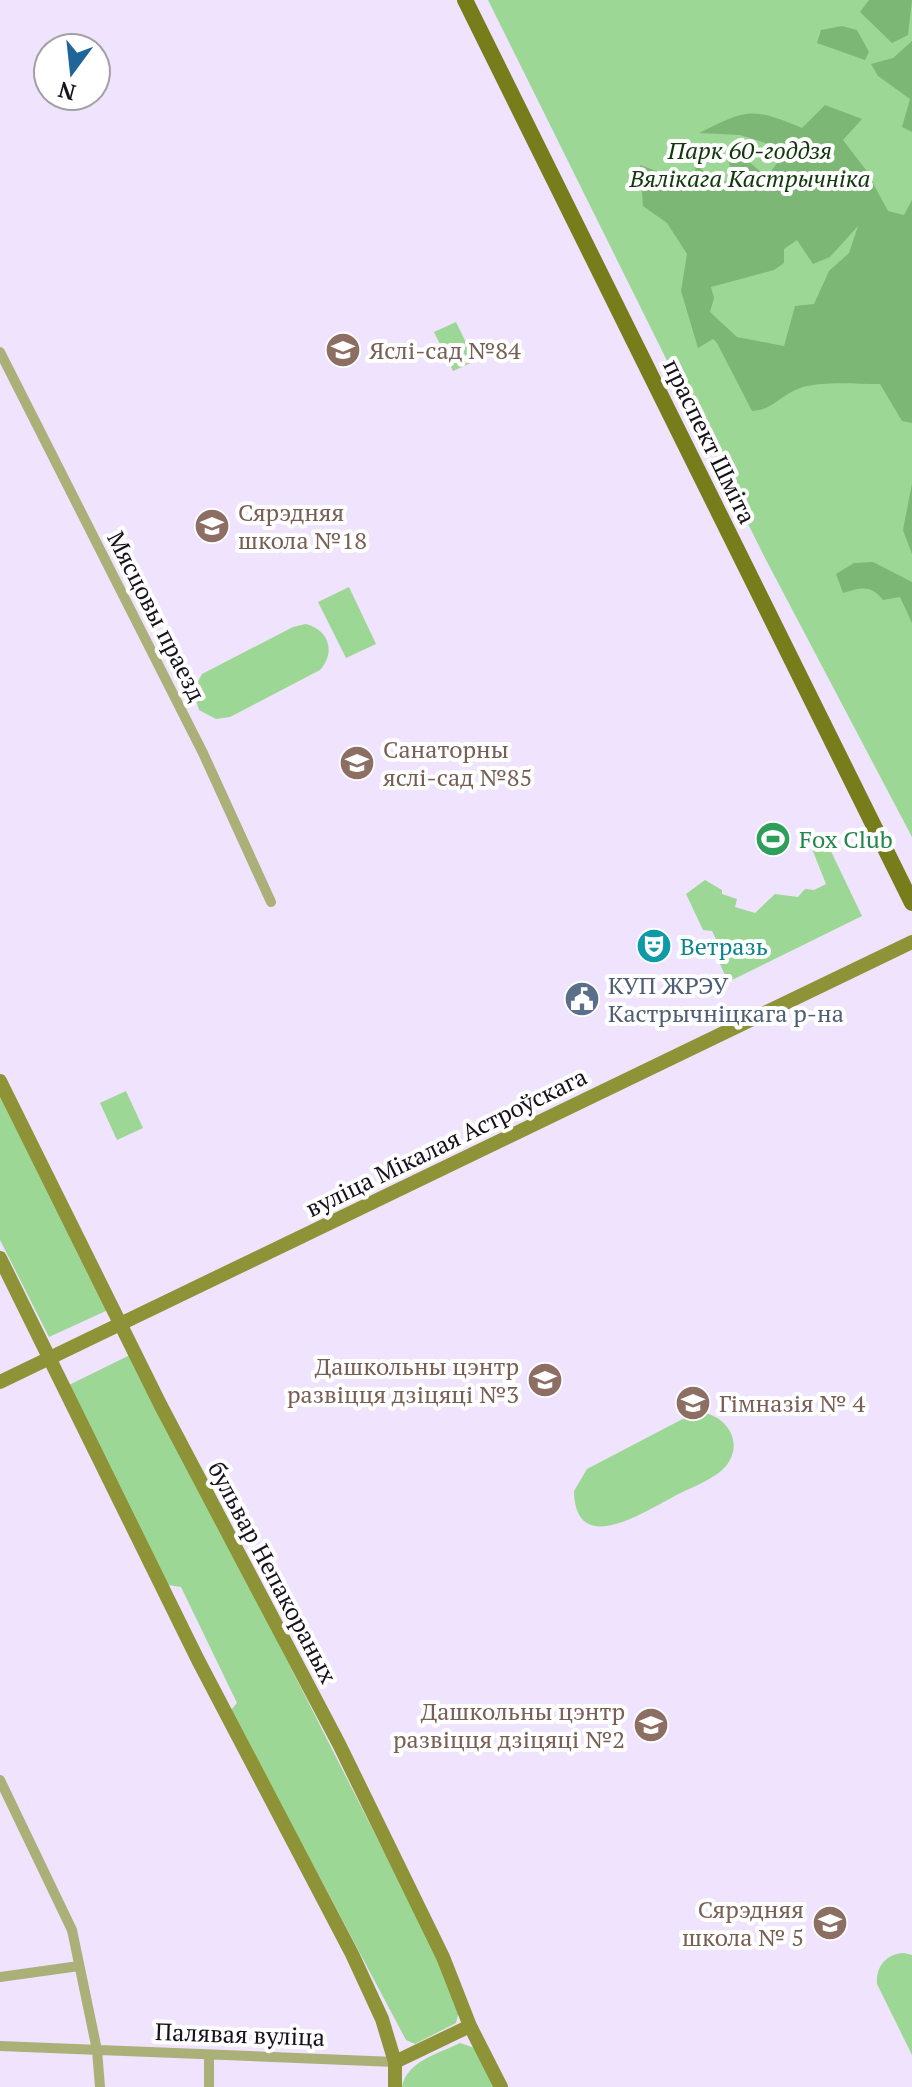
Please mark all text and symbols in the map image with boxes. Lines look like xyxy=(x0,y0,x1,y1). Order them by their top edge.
north arrow xyxy=(32,32,112,112)
text: N xyxy=(55,76,79,108)
park label: Парк 60-годдзя Вялікага Кастрычніка xyxy=(629,134,870,194)
school or university icon: Яслі-сад №84 xyxy=(324,331,362,369)
place label: Яслі-сад №84 xyxy=(369,334,521,366)
street label: праспект Шміта xyxy=(656,353,764,529)
place label: Сярэдняя школа №18 xyxy=(238,496,367,556)
school or university icon: Сярэдняя школа №18 xyxy=(193,507,231,545)
street label: Мясцовы праезд xyxy=(100,526,214,707)
place label: Санаторны яслі-сад №85 xyxy=(383,733,532,793)
school or university icon: Санаторны яслі-сад №85 xyxy=(338,744,376,782)
sports icon: Fox Club xyxy=(754,820,792,858)
place label: Fox Club xyxy=(799,823,893,855)
theatre icon: Ветразь xyxy=(635,927,673,965)
place label: Ветразь xyxy=(680,930,768,962)
place label: КУП ЖРЭУ Кастрычніцкага р-на xyxy=(608,969,844,1029)
public building icon: КУП ЖРЭУ Кастрычніцкага р-на xyxy=(563,980,601,1018)
street label: вуліца Мікалая Астроўскага xyxy=(300,1060,592,1224)
place label: Дашкольны цэнтр развіцця дзіцяці №3 xyxy=(287,1350,519,1410)
school or university icon: Дашкольны цэнтр развіцця дзіцяці №3 xyxy=(526,1361,564,1399)
school or university icon: Гімназія № 4 xyxy=(674,1384,712,1422)
place label: Гімназія № 4 xyxy=(719,1387,865,1419)
street label: бульвар Непакораных xyxy=(201,1456,345,1689)
place label: Дашкольны цэнтр развіцця дзіцяці №2 xyxy=(393,1695,625,1755)
school or university icon: Дашкольны цэнтр развіцця дзіцяці №2 xyxy=(632,1706,670,1744)
place label: Сярэдняя школа № 5 xyxy=(682,1893,804,1953)
school or university icon: Сярэдняя школа № 5 xyxy=(811,1904,849,1942)
street label: Палявая вуліца xyxy=(155,2015,325,2053)

